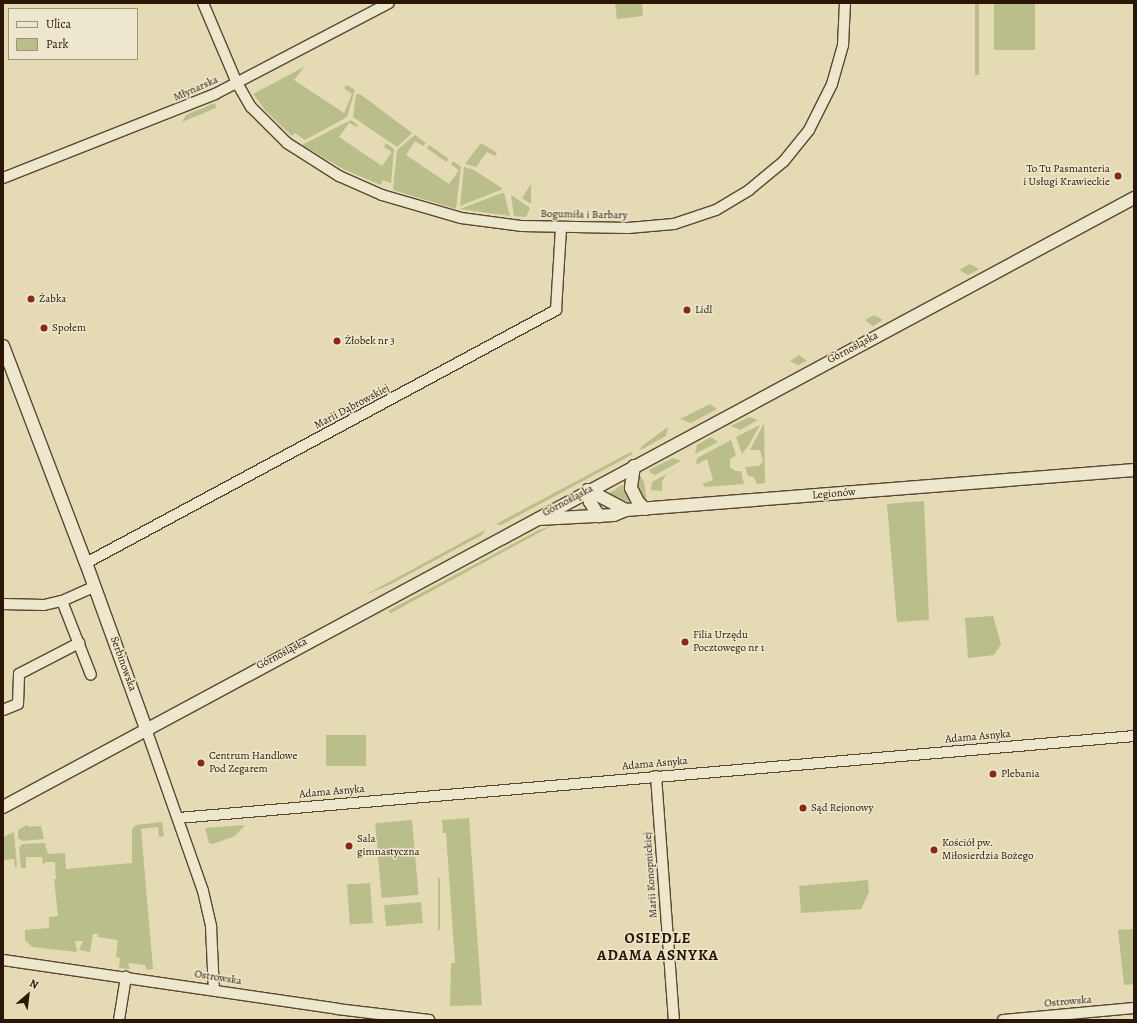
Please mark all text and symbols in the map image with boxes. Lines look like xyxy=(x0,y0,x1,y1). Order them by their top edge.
legend xyxy=(8,8,138,60)
text: Ulica xyxy=(46,16,71,32)
text: Park xyxy=(46,36,69,52)
street label: Młynarska xyxy=(172,73,220,105)
place label: To Tu Pasmanteria i Usługi Krawieckie xyxy=(1023,163,1110,189)
marker: To Tu Pasmanteria i Usługi Krawieckie xyxy=(1113,171,1123,181)
street label: Bogumiła i Barbary xyxy=(540,208,628,222)
place label: Żabka xyxy=(39,292,66,306)
marker: Żabka xyxy=(26,294,36,304)
place label: Lidl xyxy=(695,303,712,317)
marker: Lidl xyxy=(682,305,692,315)
place label: Społem xyxy=(52,321,86,335)
marker: Społem xyxy=(39,323,49,333)
street label: Górnośląska xyxy=(825,329,881,367)
place label: Żłobek nr 3 xyxy=(345,334,395,348)
marker: Żłobek nr 3 xyxy=(332,336,342,346)
street label: Marii Dąbrowskiej xyxy=(312,382,392,432)
street label: Górnośląska xyxy=(540,482,596,520)
street label: Legionów xyxy=(812,486,856,502)
place label: Filia Urzędu Pocztowego nr 1 xyxy=(693,629,764,655)
street label: Serbinowska xyxy=(107,635,139,693)
street label: Górnośląska xyxy=(254,635,310,673)
marker: Filia Urzędu Pocztowego nr 1 xyxy=(680,637,690,647)
street label: Adama Asnyka xyxy=(945,728,1011,746)
place label: Centrum Handlowe Pod Zegarem xyxy=(209,750,297,776)
street label: Adama Asnyka xyxy=(622,755,688,773)
marker: Centrum Handlowe Pod Zegarem xyxy=(196,758,206,768)
place label: Plebania xyxy=(1001,767,1040,781)
marker: Plebania xyxy=(988,769,998,779)
street label: Adama Asnyka xyxy=(299,783,365,801)
place label: Sąd Rejonowy xyxy=(811,801,873,815)
marker: Sąd Rejonowy xyxy=(798,803,808,813)
street label: Marii Konopnickiej xyxy=(641,831,661,919)
place label: Sala gimnastyczna xyxy=(357,833,420,859)
place label: Kościół pw. Miłosierdzia Bożego xyxy=(942,837,1033,863)
marker: Sala gimnastyczna xyxy=(344,841,354,851)
marker: Kościół pw. Miłosierdzia Bożego xyxy=(929,845,939,855)
district label: OSIEDLE ADAMA ASNYKA xyxy=(597,929,719,964)
street label: Ostrowska xyxy=(193,968,243,988)
north arrow xyxy=(8,975,48,1015)
text: N xyxy=(27,975,41,992)
street label: Ostrowska xyxy=(1044,993,1092,1011)

